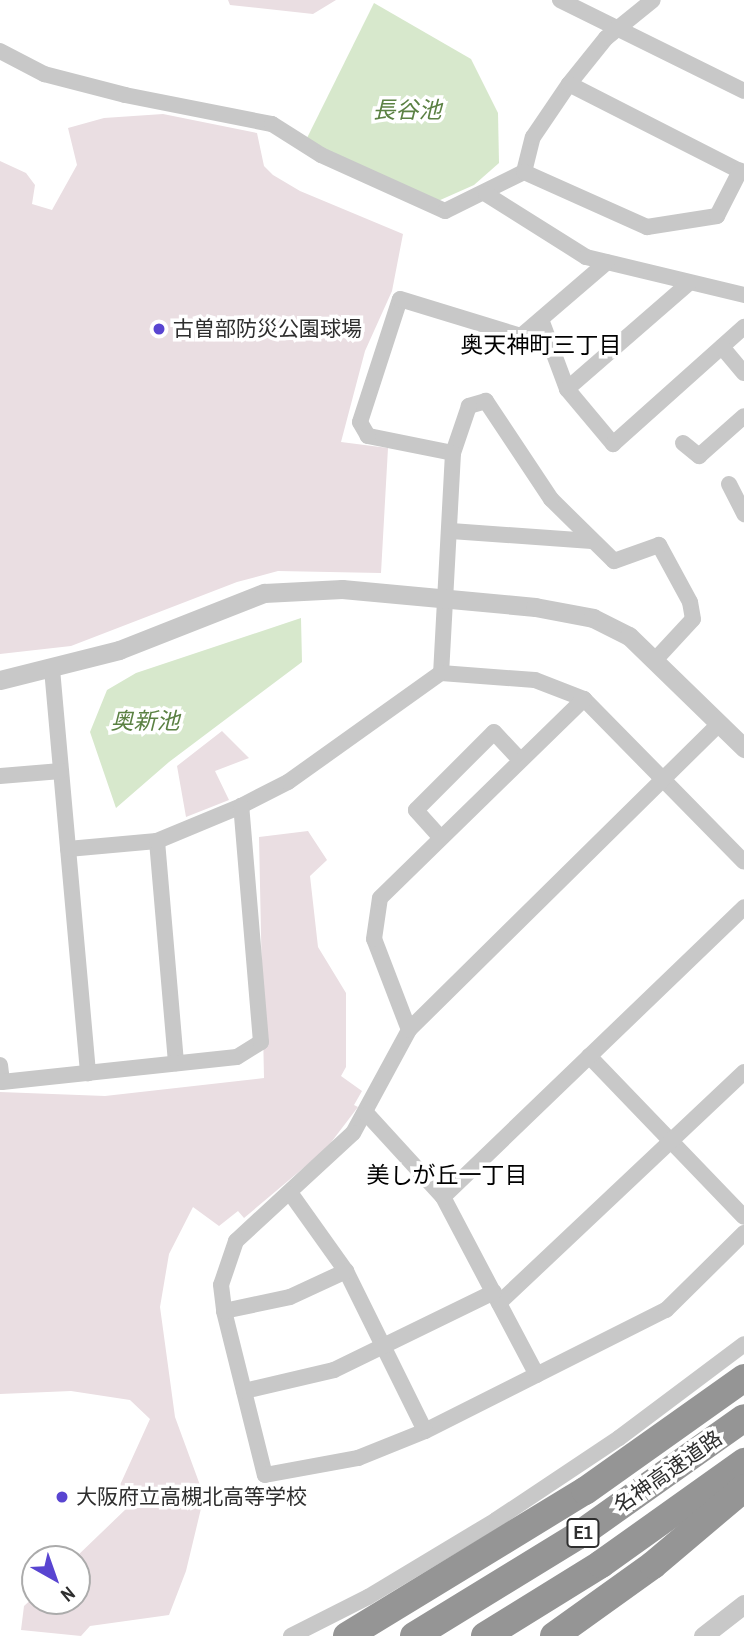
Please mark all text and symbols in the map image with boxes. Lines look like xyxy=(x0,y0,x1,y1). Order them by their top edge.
water label: 長谷池 xyxy=(373,96,441,124)
place label: 古曽部防災公園球場 xyxy=(173,316,362,342)
marker: 古曽部防災公園球場 xyxy=(151,321,167,337)
district label: 奥天神町三丁目 xyxy=(461,331,621,359)
water label: 奥新池 xyxy=(111,707,179,735)
district label: 美しが丘一丁目 xyxy=(367,1161,527,1189)
street label: 名神高速道路 xyxy=(609,1426,727,1518)
place label: 大阪府立高槻北高等学校 xyxy=(76,1484,307,1510)
marker: 大阪府立高槻北高等学校 xyxy=(54,1489,70,1505)
road number: E1 xyxy=(566,1518,600,1548)
north arrow xyxy=(21,1545,91,1615)
text: N xyxy=(56,1581,81,1608)

